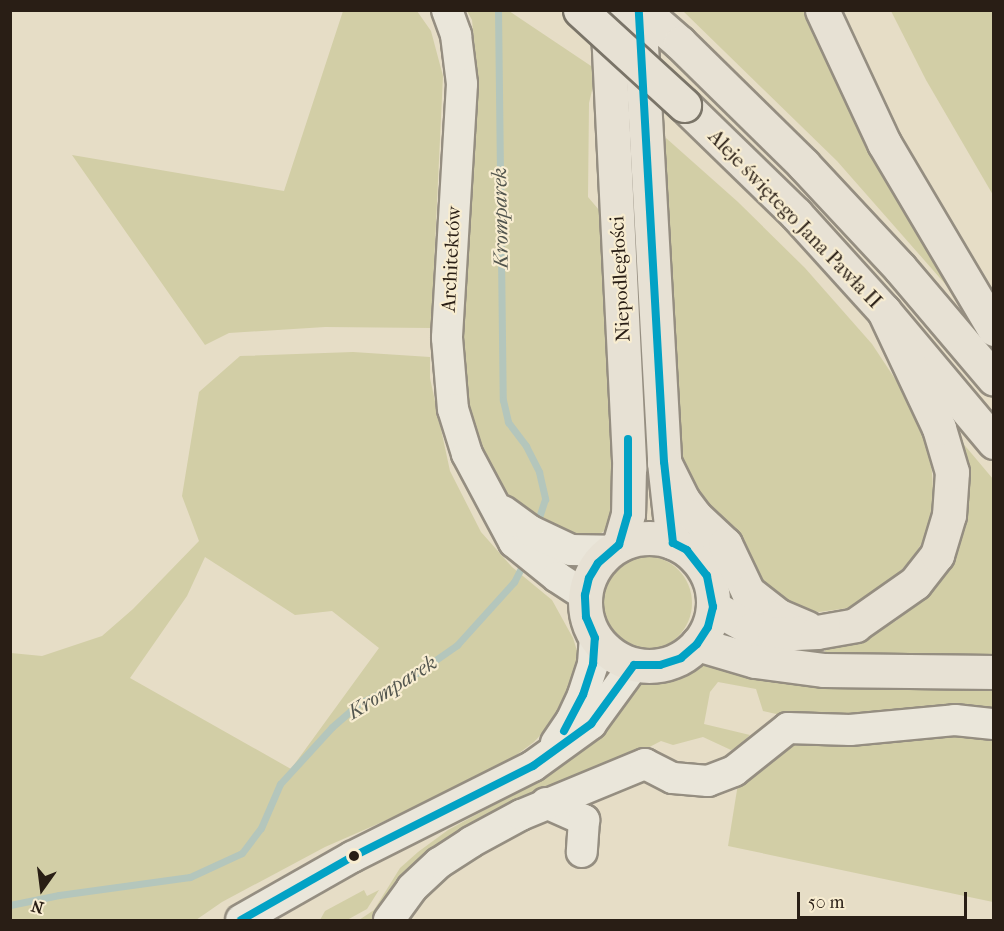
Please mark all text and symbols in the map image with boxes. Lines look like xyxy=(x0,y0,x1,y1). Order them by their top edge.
street label: Aleje świętego Jana Pawła II xyxy=(703,125,887,313)
water label: Kromparek xyxy=(487,167,513,269)
street label: Architektów xyxy=(436,205,466,313)
street label: Niepodległości xyxy=(605,215,635,343)
water label: Kromparek xyxy=(342,650,442,724)
unlabelled marker xyxy=(348,850,360,862)
north arrow xyxy=(12,859,72,919)
scale bar xyxy=(800,880,970,918)
text: 50 m xyxy=(808,892,844,913)
text: N xyxy=(29,896,46,918)

